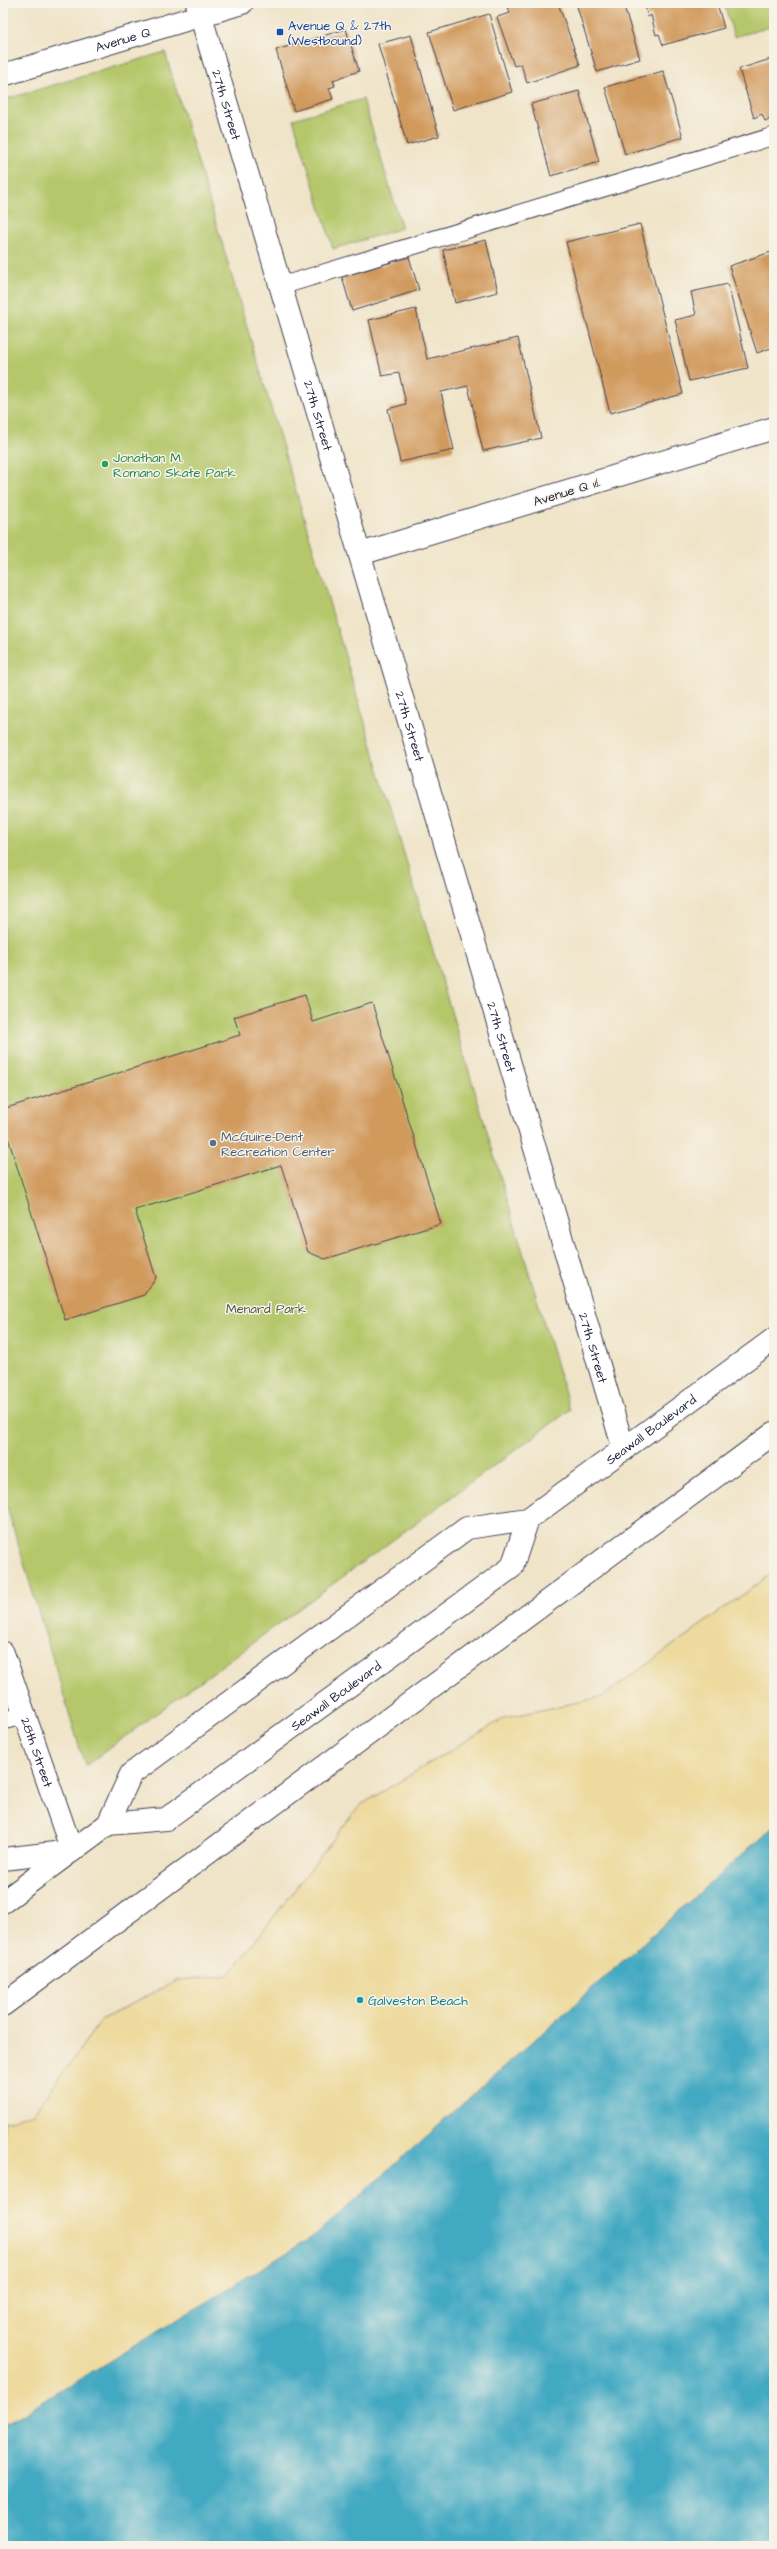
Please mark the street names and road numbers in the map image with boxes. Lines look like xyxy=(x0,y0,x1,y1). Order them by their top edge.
street label: Avenue Q xyxy=(93,23,153,57)
street label: 27th Street xyxy=(207,68,245,143)
street label: 27th Street xyxy=(299,378,337,454)
street label: Avenue Q ½ xyxy=(531,473,604,511)
street label: 27th Street xyxy=(391,689,429,764)
street label: 27th Street xyxy=(482,1000,520,1075)
street label: 27th Street xyxy=(574,1311,612,1386)
street label: Seawall Boulevard xyxy=(602,1391,700,1469)
street label: Seawall Boulevard xyxy=(287,1657,385,1735)
street label: 28th Street xyxy=(16,1715,57,1791)

